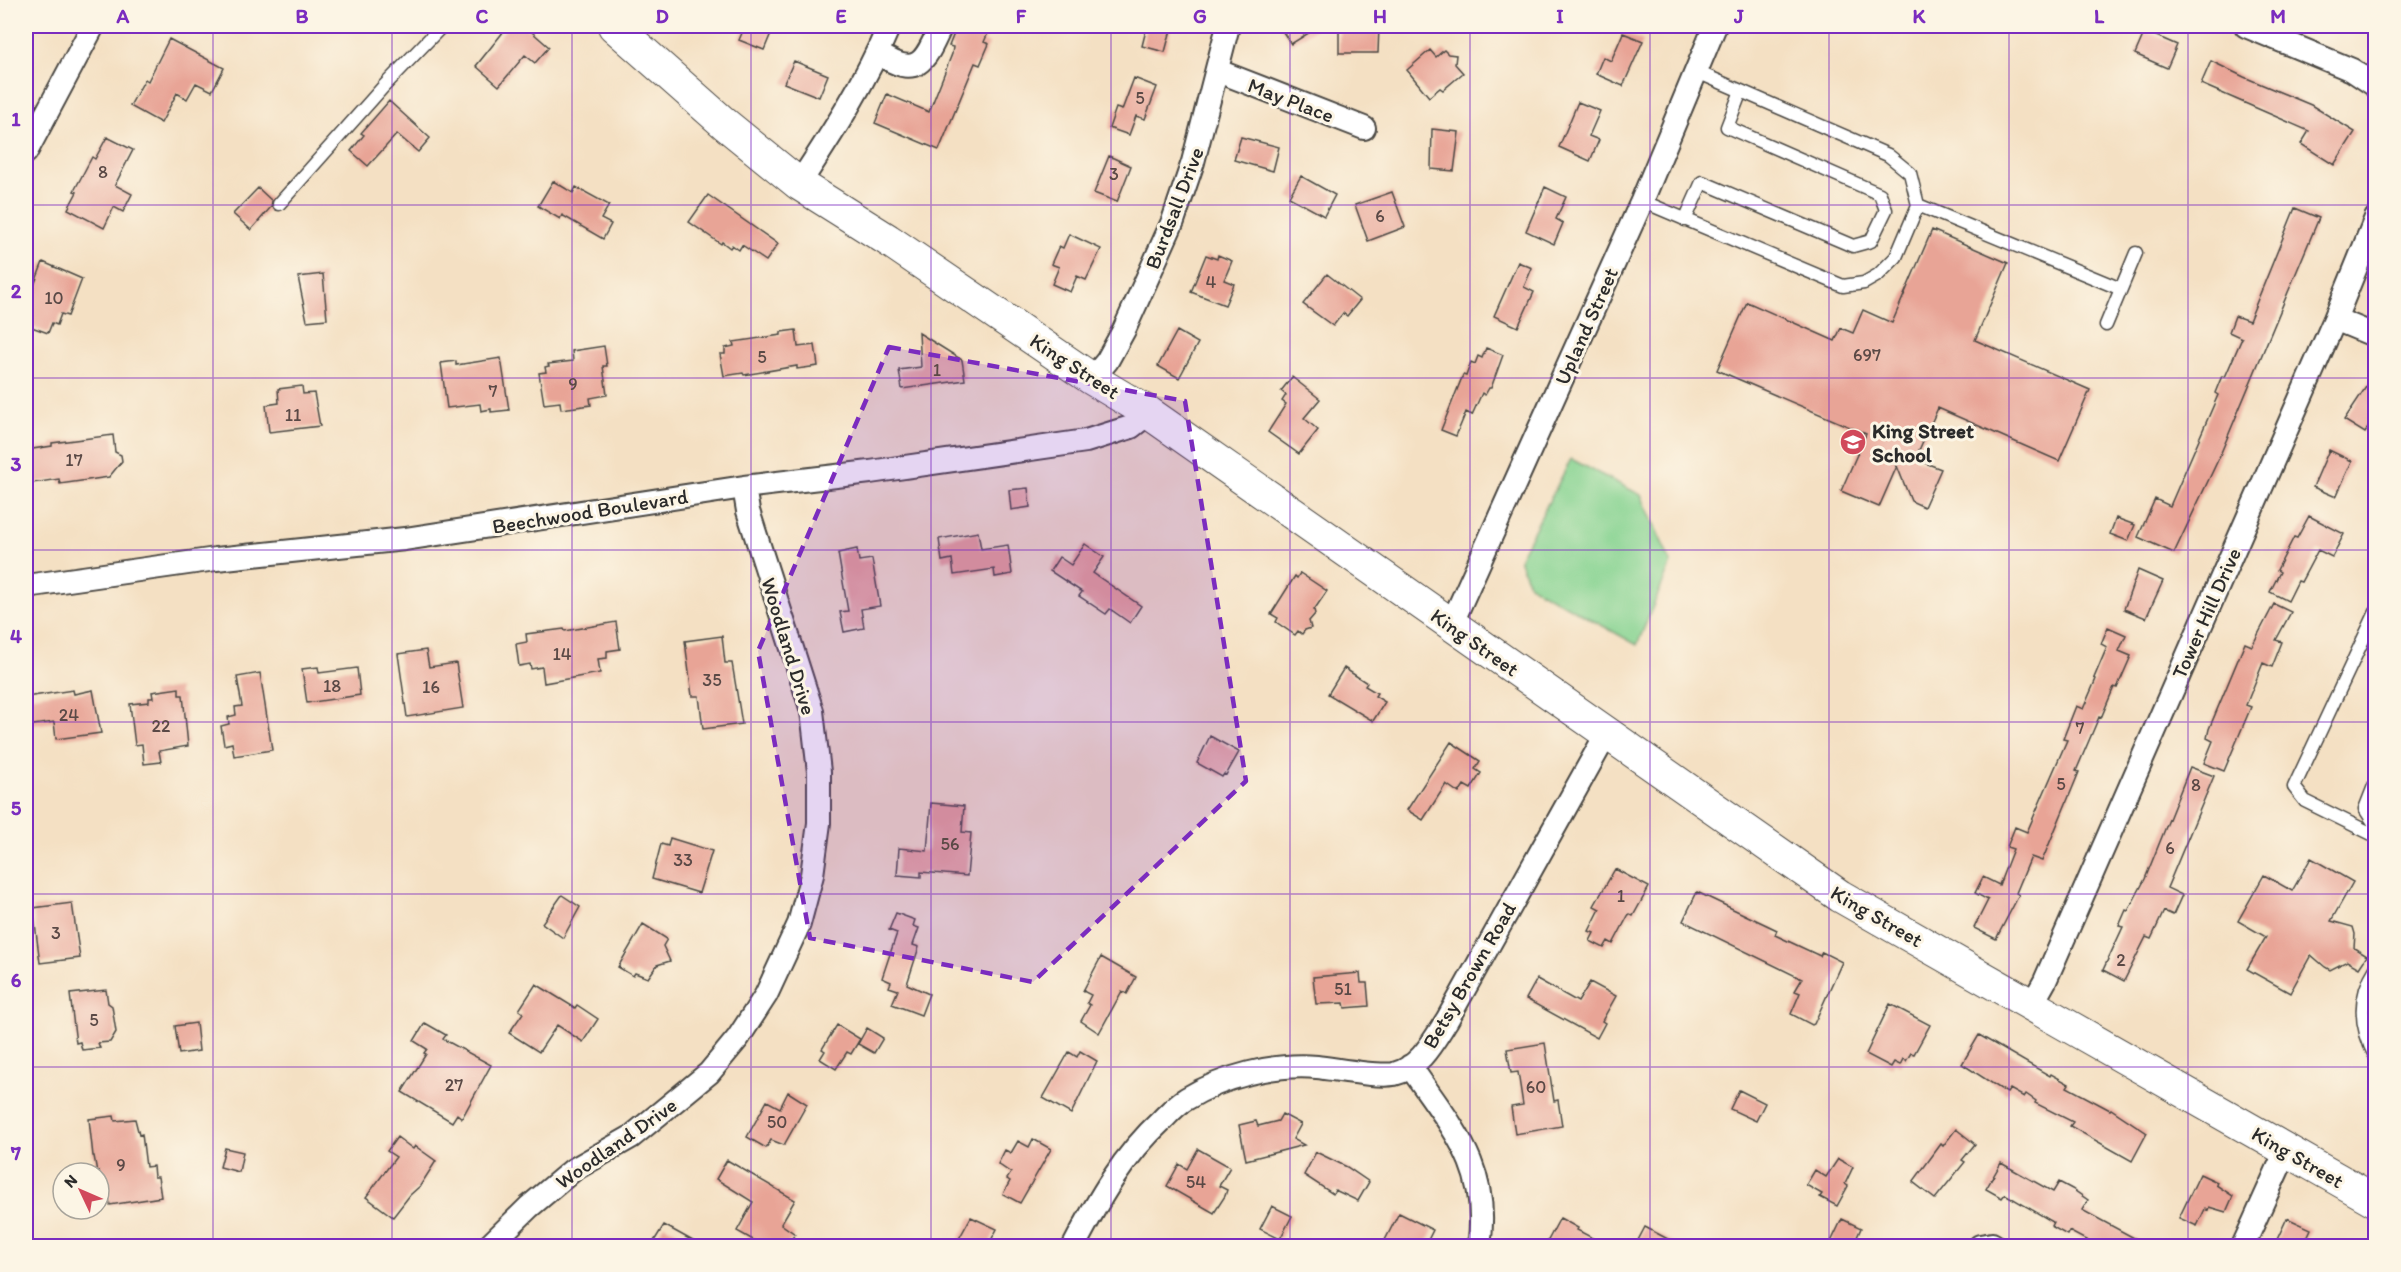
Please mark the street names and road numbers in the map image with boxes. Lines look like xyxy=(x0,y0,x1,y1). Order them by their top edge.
street label: May Place xyxy=(1244,72,1338,128)
street label: Burdsall Drive xyxy=(1139,144,1209,272)
street label: Upland Street xyxy=(1549,263,1623,389)
street label: King Street xyxy=(1025,328,1125,404)
street label: Beechwood Boulevard xyxy=(490,483,690,539)
street label: Tower Hill Drive xyxy=(2166,544,2246,682)
street label: Woodland Drive xyxy=(756,574,822,718)
street label: King Street xyxy=(1426,603,1524,682)
street label: King Street xyxy=(1827,880,1928,952)
street label: Betsy Brown Road xyxy=(1417,897,1521,1053)
street label: Woodland Drive xyxy=(551,1092,681,1194)
street label: King Street xyxy=(2248,1121,2349,1193)

